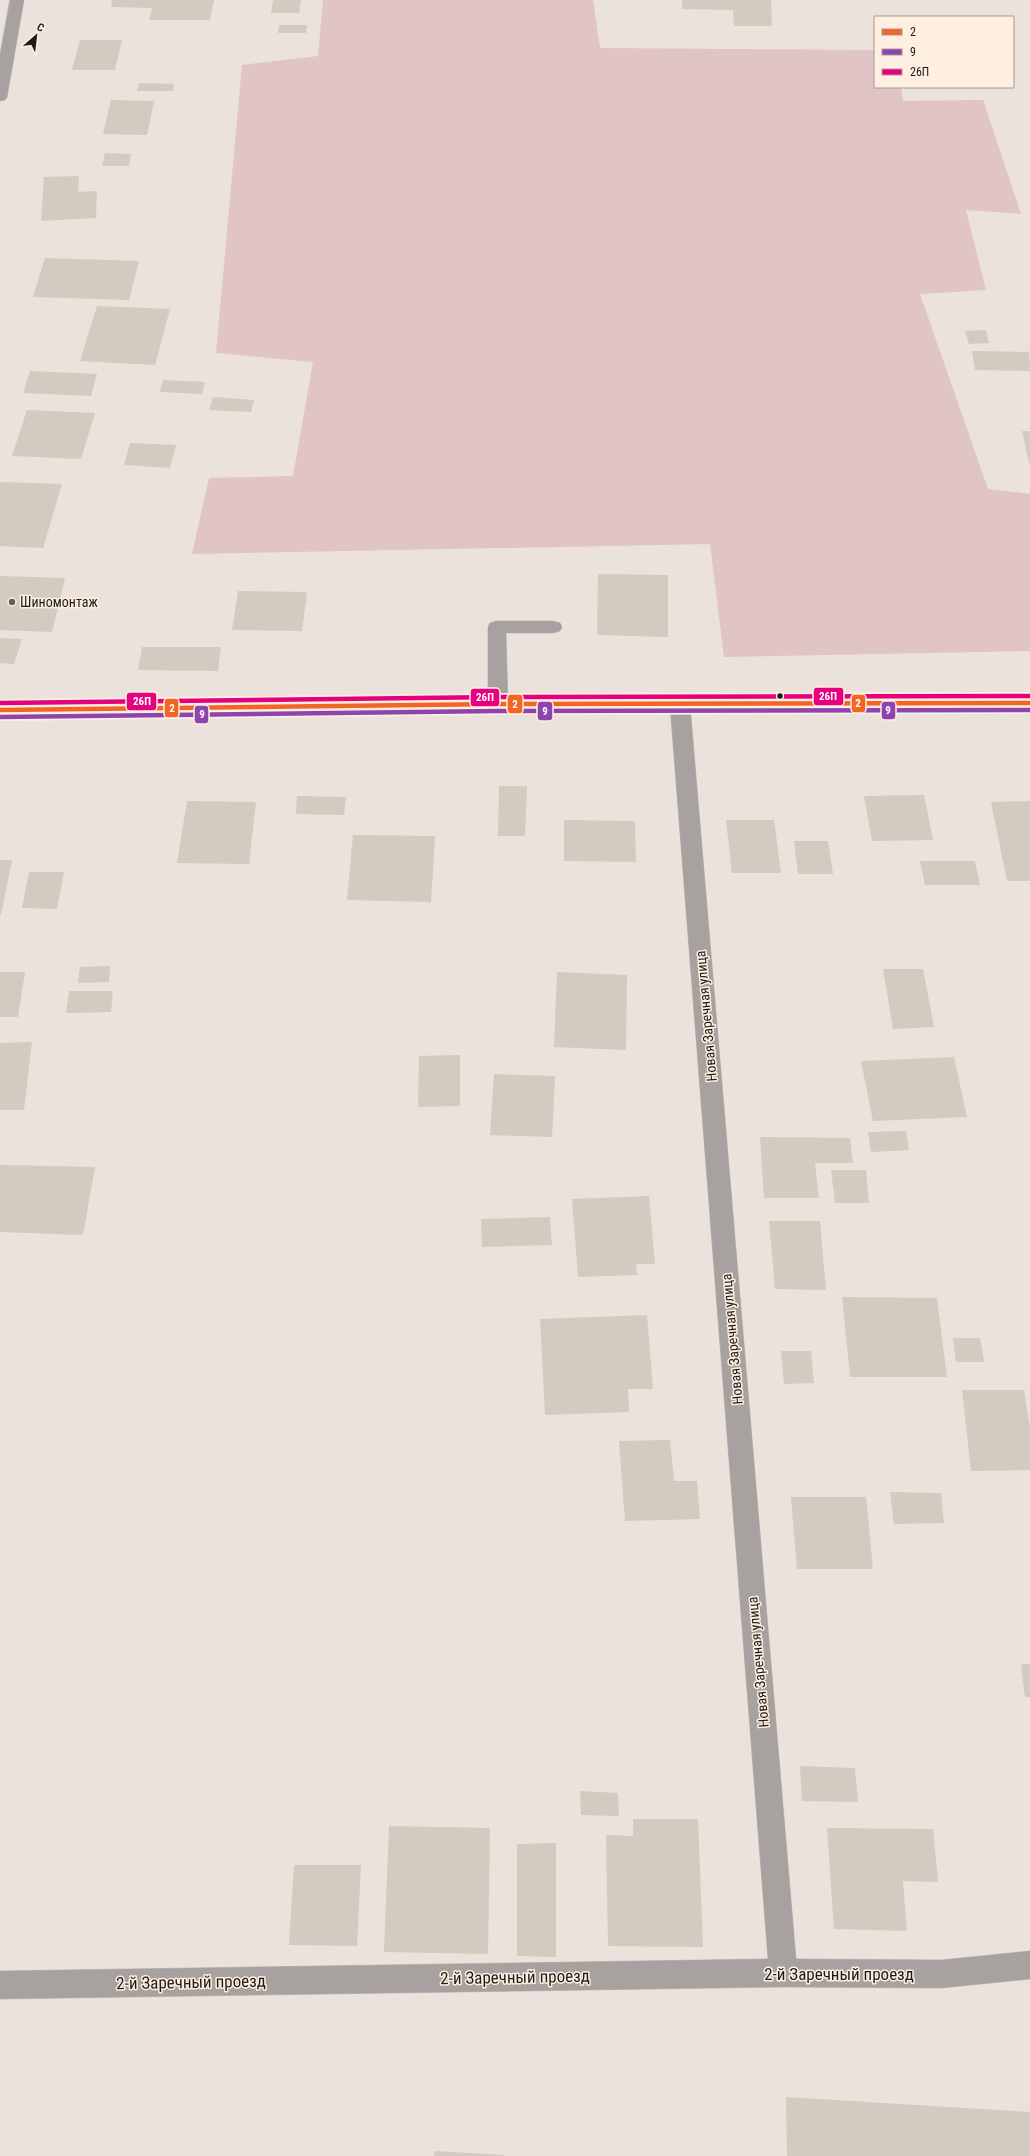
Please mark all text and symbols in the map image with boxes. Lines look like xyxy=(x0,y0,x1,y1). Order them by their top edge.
north arrow xyxy=(16,16,56,56)
legend xyxy=(874,16,1014,88)
text: С xyxy=(35,20,46,35)
text: 2 xyxy=(910,25,916,39)
text: 9 xyxy=(910,45,916,59)
text: 26П xyxy=(910,65,929,79)
place label: Шиномонтаж xyxy=(20,594,98,610)
marker: Шиномонтаж xyxy=(7,597,17,607)
line badge: 26П xyxy=(813,687,844,706)
line badge: 26П xyxy=(470,688,500,707)
text: 26П xyxy=(819,690,837,703)
text: 26П xyxy=(476,691,494,704)
unlabelled marker xyxy=(775,691,785,701)
line badge: 26П xyxy=(126,692,157,711)
line badge: 2 xyxy=(507,694,523,714)
line badge: 2 xyxy=(851,694,866,713)
text: 26П xyxy=(133,695,151,708)
text: 2 xyxy=(855,697,861,710)
line badge: 2 xyxy=(164,698,179,718)
text: 2 xyxy=(512,698,518,711)
line badge: 9 xyxy=(537,701,553,721)
line badge: 9 xyxy=(881,701,896,720)
text: 2 xyxy=(169,702,175,715)
text: 9 xyxy=(885,704,891,717)
line badge: 9 xyxy=(194,705,209,724)
text: 9 xyxy=(542,705,548,718)
text: 9 xyxy=(199,708,205,721)
street label: Новая Заречная улица xyxy=(692,950,720,1082)
street label: Новая Заречная улица xyxy=(718,1273,746,1405)
street label: Новая Заречная улица xyxy=(744,1596,772,1728)
street label: 2-й Заречный проезд xyxy=(764,1964,914,1984)
street label: 2-й Заречный проезд xyxy=(440,1966,590,1988)
street label: 2-й Заречный проезд xyxy=(116,1971,266,1993)

